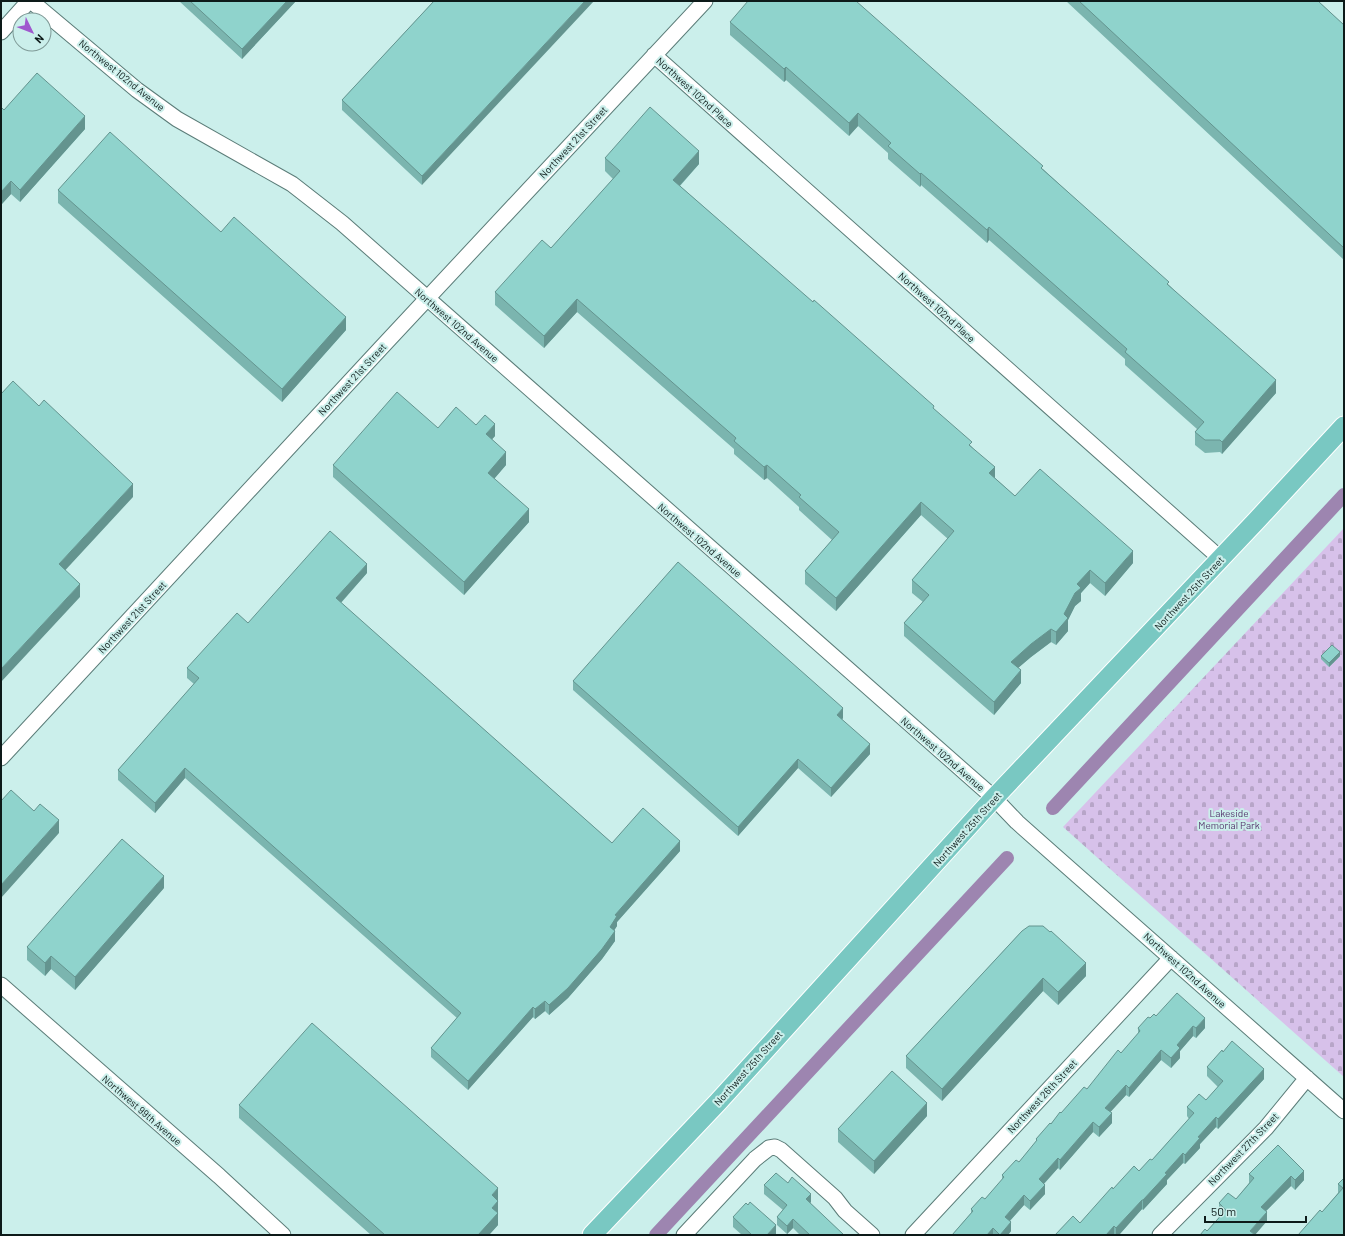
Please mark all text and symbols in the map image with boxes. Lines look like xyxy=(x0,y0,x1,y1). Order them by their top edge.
north arrow xyxy=(12,12,52,52)
text: N xyxy=(32,32,47,46)
street label: Northwest 102nd Avenue xyxy=(77,37,167,113)
street label: Northwest 102nd Place xyxy=(654,54,736,130)
street label: Northwest 21st Street xyxy=(537,103,610,181)
street label: Northwest 102nd Place xyxy=(896,269,978,345)
street label: Northwest 102nd Avenue xyxy=(413,285,501,365)
street label: Northwest 21st Street xyxy=(316,340,389,418)
street label: Northwest 102nd Avenue xyxy=(656,500,744,580)
street label: Northwest 25th Street xyxy=(1152,553,1227,632)
street label: Northwest 21st Street xyxy=(96,578,169,656)
street label: Northwest 102nd Avenue xyxy=(899,714,987,794)
street label: Northwest 25th Street xyxy=(930,789,1004,869)
park label: Lakeside Memorial Park xyxy=(1198,807,1260,831)
street label: Northwest 102nd Avenue xyxy=(1141,930,1229,1010)
street label: Northwest 25th Street xyxy=(711,1028,785,1108)
street label: Northwest 26th Street xyxy=(1005,1056,1080,1135)
street label: Northwest 99th Avenue xyxy=(100,1072,184,1148)
street label: Northwest 27th Street xyxy=(1205,1110,1281,1188)
scale bar xyxy=(1205,1198,1306,1224)
text: 50 m xyxy=(1211,1204,1236,1218)

